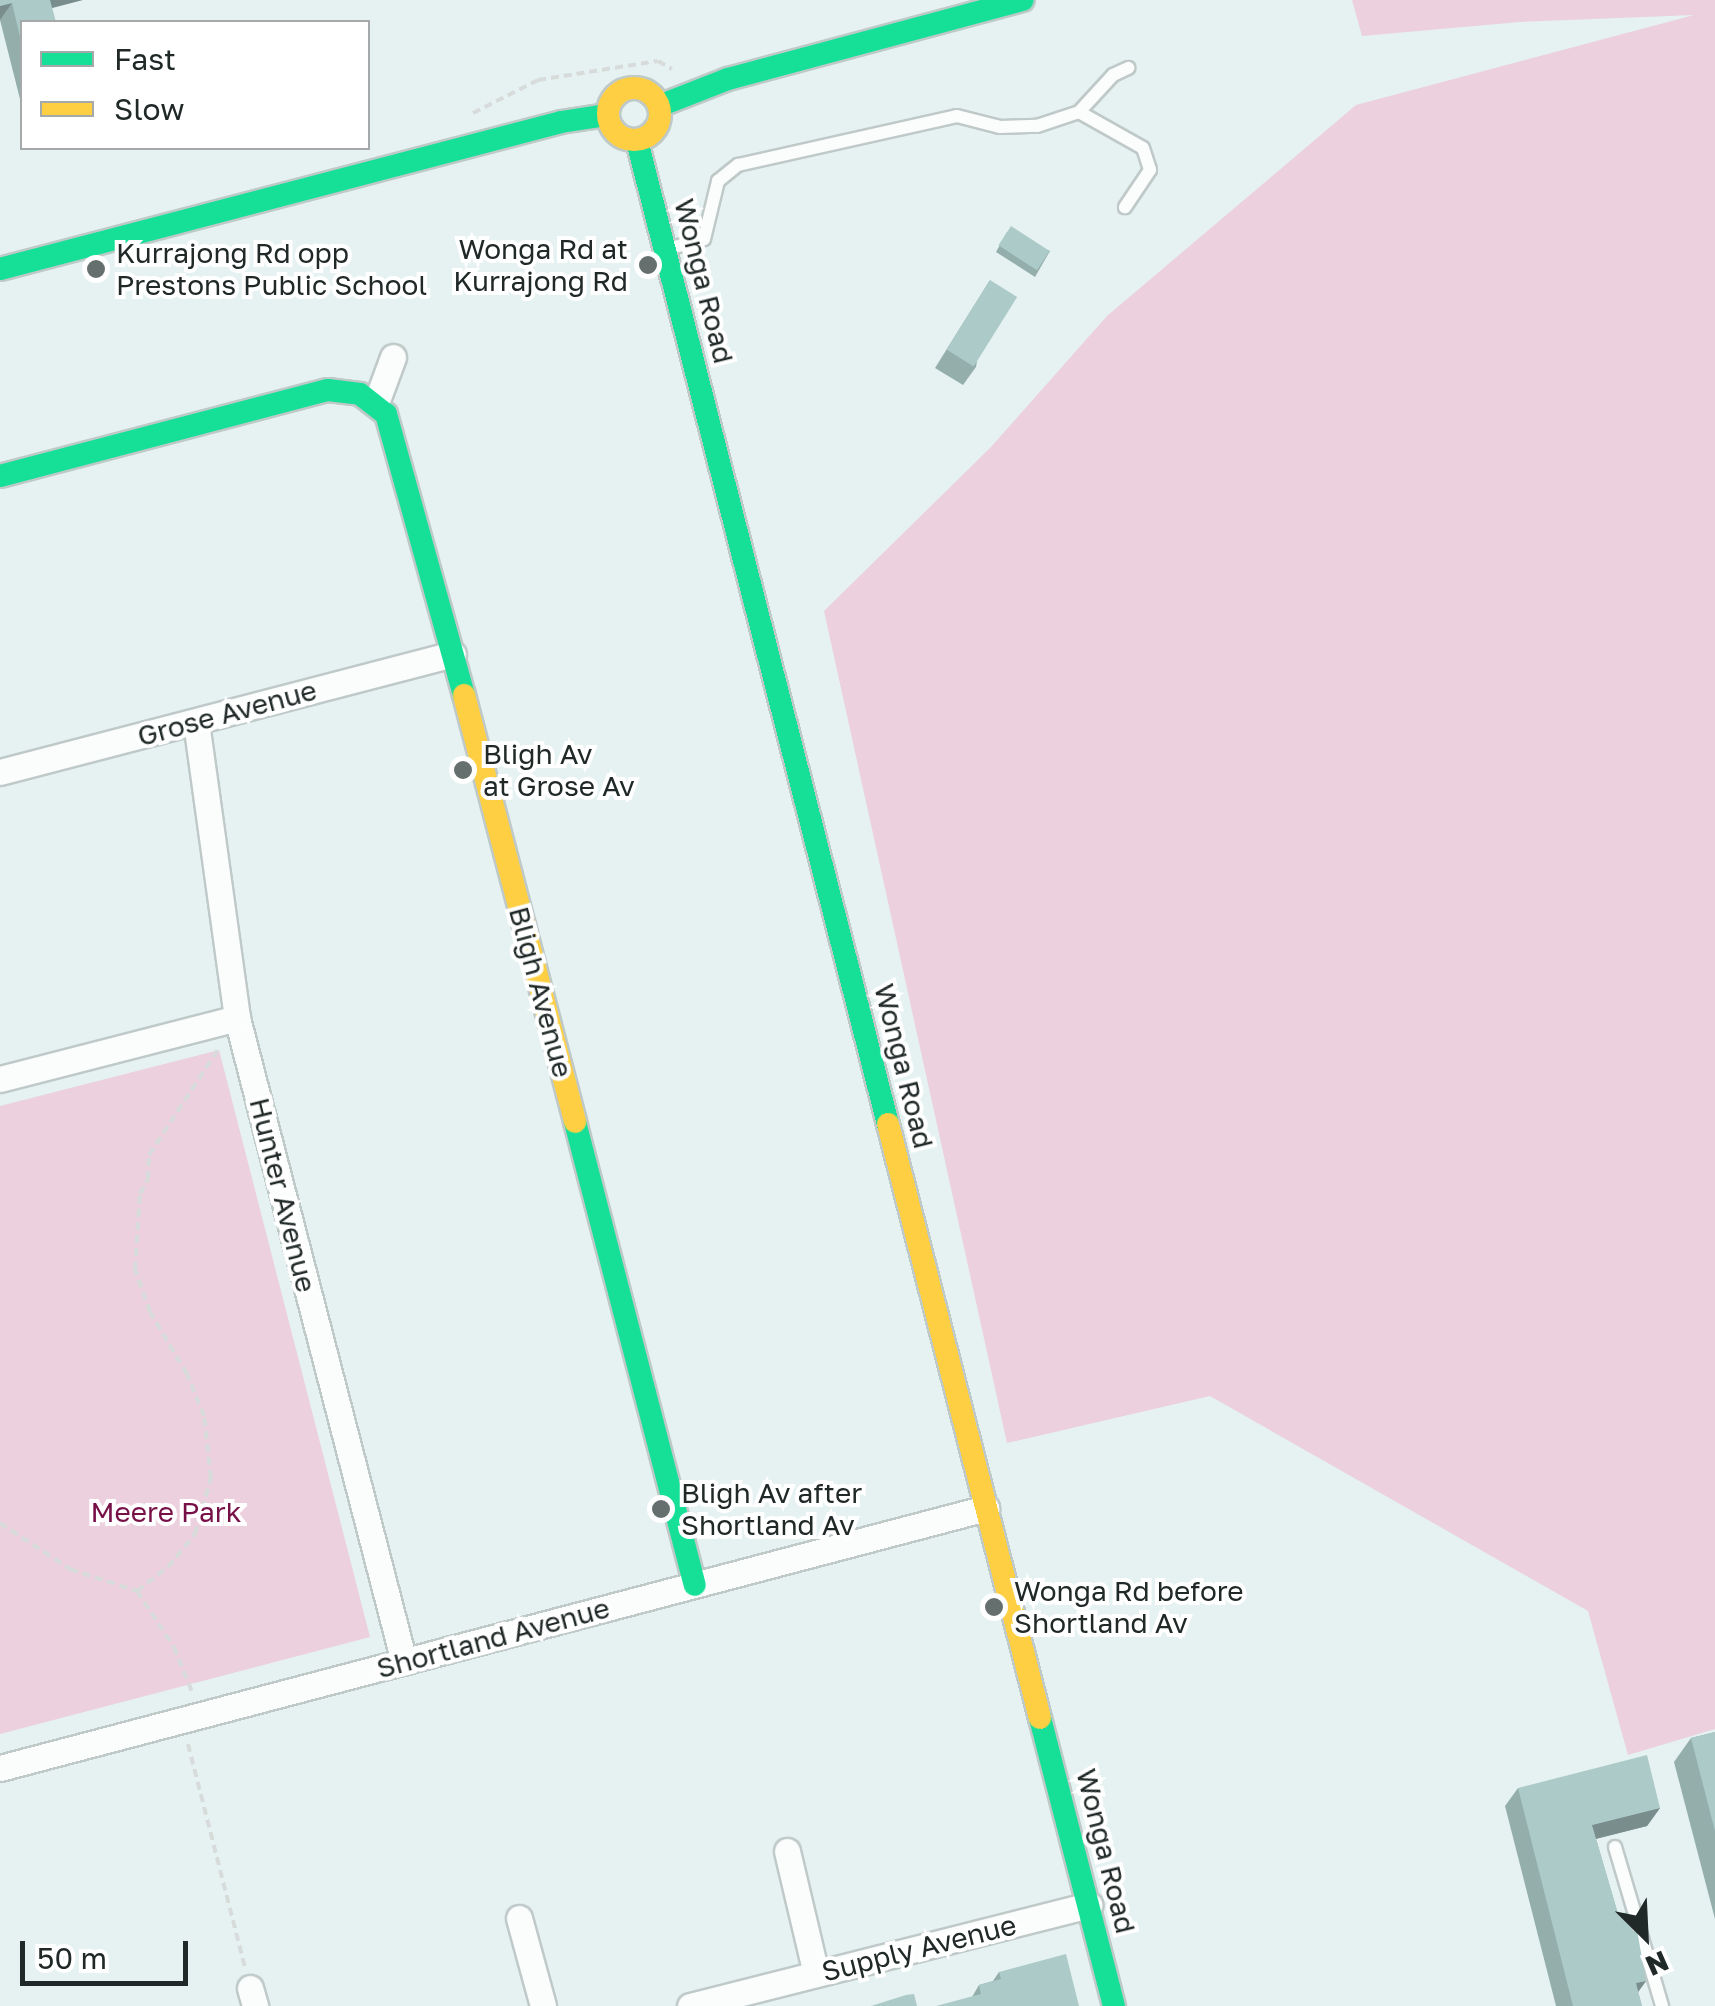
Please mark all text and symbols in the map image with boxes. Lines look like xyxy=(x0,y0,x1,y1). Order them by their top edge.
legend xyxy=(20,20,370,150)
text: Fast xyxy=(114,41,176,77)
text: Slow xyxy=(114,91,185,127)
street label: Wonga Road xyxy=(667,195,741,367)
place label: Wonga Rd at Kurrajong Rd xyxy=(453,232,628,298)
place label: Kurrajong Rd opp Prestons Public School xyxy=(116,236,427,302)
marker: Wonga Rd at Kurrajong Rd xyxy=(637,254,659,276)
marker: Kurrajong Rd opp Prestons Public School xyxy=(85,258,107,280)
street label: Grose Avenue xyxy=(134,673,320,753)
place label: Bligh Av at Grose Av xyxy=(483,737,635,803)
marker: Bligh Av at Grose Av xyxy=(452,759,474,781)
street label: Bligh Avenue xyxy=(502,903,580,1081)
street label: Wonga Road xyxy=(867,980,941,1152)
street label: Hunter Avenue xyxy=(243,1094,323,1296)
place label: Bligh Av after Shortland Av xyxy=(681,1476,862,1542)
park label: Meere Park xyxy=(90,1495,242,1529)
marker: Bligh Av after Shortland Av xyxy=(650,1498,672,1520)
place label: Wonga Rd before Shortland Av xyxy=(1014,1574,1244,1640)
street label: Shortland Avenue xyxy=(373,1591,613,1685)
marker: Wonga Rd before Shortland Av xyxy=(983,1596,1005,1618)
street label: Wonga Road xyxy=(1069,1765,1143,1937)
north arrow xyxy=(1595,1886,1695,1986)
street label: Supply Avenue xyxy=(818,1908,1020,1988)
scale bar xyxy=(25,1921,192,1983)
text: 50 m xyxy=(37,1940,107,1976)
text: N xyxy=(1641,1944,1674,1983)

